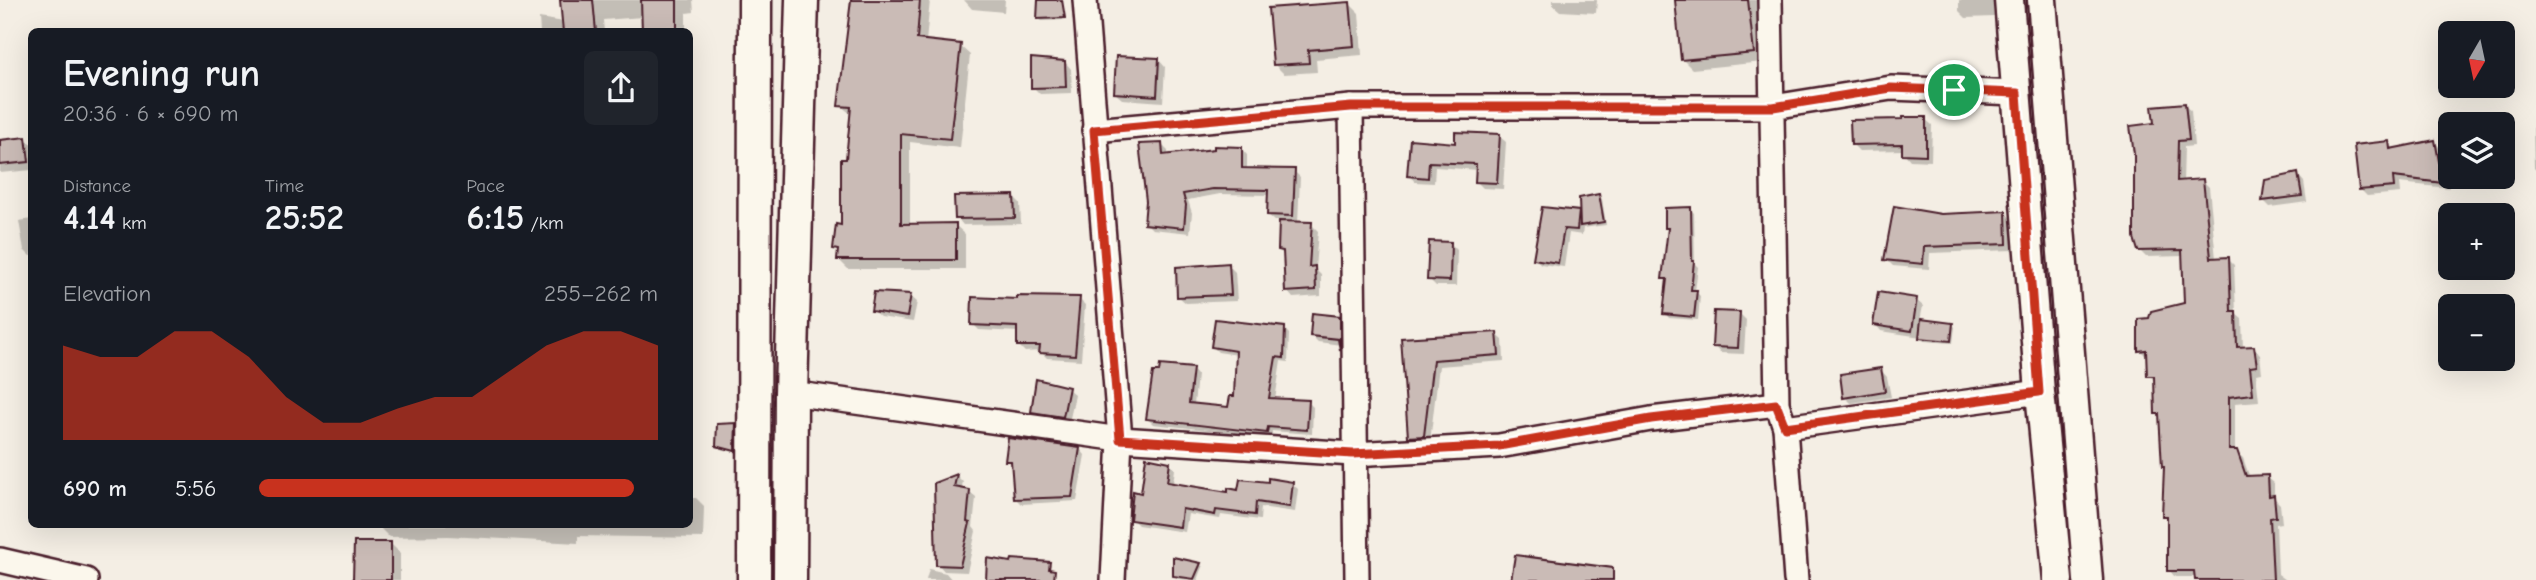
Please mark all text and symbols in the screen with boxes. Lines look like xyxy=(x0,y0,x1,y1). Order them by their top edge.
north arrow xyxy=(2438,21,2515,98)
map controls xyxy=(2438,21,2515,371)
button: share xyxy=(584,51,658,125)
text: Evening run xyxy=(63,52,260,96)
pin xyxy=(1924,60,1984,120)
icon: arrive xyxy=(1935,71,1973,109)
text: 20:36 · 6 × 690 m xyxy=(63,100,239,127)
button: layers xyxy=(2438,112,2515,189)
text: Distance xyxy=(63,175,131,197)
text: Time xyxy=(265,175,304,197)
text: Pace xyxy=(466,175,505,197)
text: 4.14 xyxy=(63,197,116,238)
text: 25:52 xyxy=(265,197,344,238)
text: 6:15 xyxy=(466,197,524,238)
button: + xyxy=(2438,203,2515,280)
text: km xyxy=(116,212,147,234)
text: /km xyxy=(524,212,564,234)
text: Elevation xyxy=(63,280,151,307)
text: 255–262 m xyxy=(544,280,658,307)
button: − xyxy=(2438,294,2515,371)
text: 690 m xyxy=(63,475,127,502)
text: 5:56 xyxy=(175,475,217,502)

